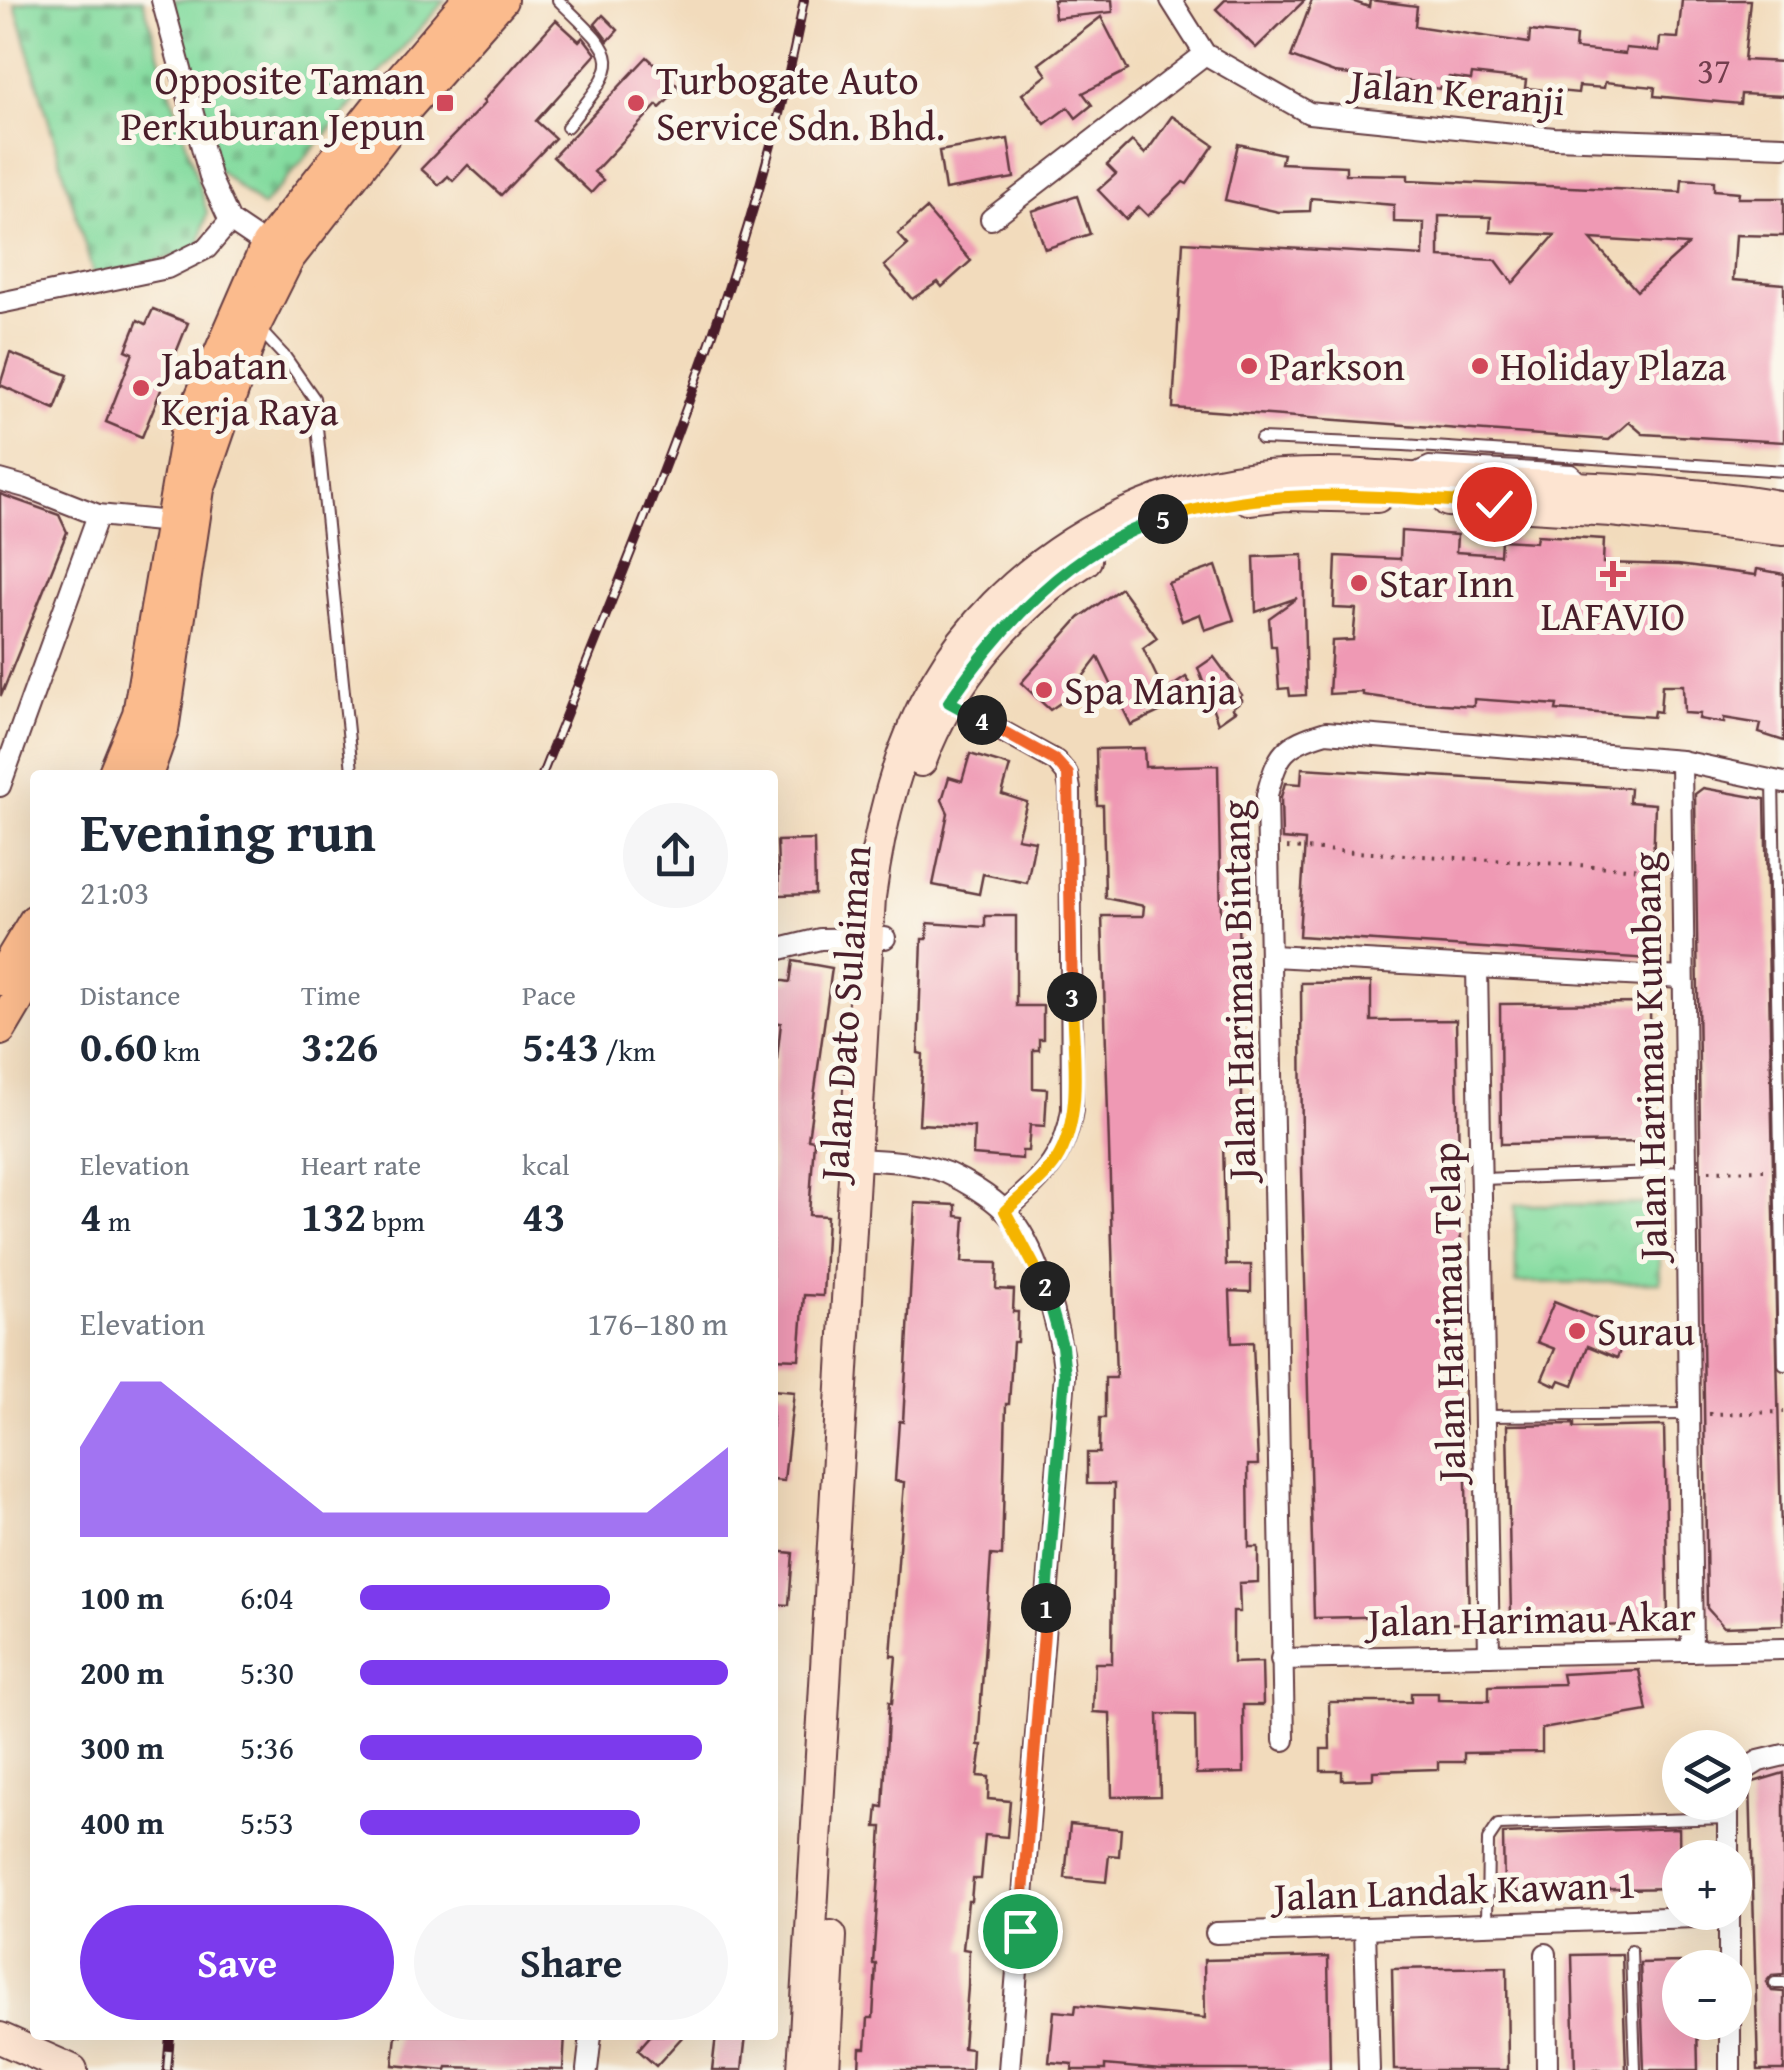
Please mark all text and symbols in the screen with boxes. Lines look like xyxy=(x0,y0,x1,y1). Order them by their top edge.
house number: 37 xyxy=(1697,45,1731,96)
place label: Opposite Taman Perkuburan Jepun xyxy=(121,50,425,155)
place label: Turbogate Auto Service Sdn. Bhd. xyxy=(656,50,945,155)
street label: Jalan Keranji xyxy=(1344,52,1568,130)
marker: Opposite Taman Perkuburan Jepun xyxy=(434,92,456,114)
marker: Turbogate Auto Service Sdn. Bhd. xyxy=(625,92,647,114)
place label: Jabatan Kerja Raya xyxy=(156,335,339,440)
place label: Parkson xyxy=(1269,336,1405,395)
place label: Holiday Plaza xyxy=(1500,336,1727,395)
marker: Parkson xyxy=(1238,355,1260,377)
marker: Holiday Plaza xyxy=(1469,355,1491,377)
marker: Jabatan Kerja Raya xyxy=(130,377,152,399)
pin xyxy=(1452,462,1537,547)
icon: check xyxy=(1467,477,1522,532)
pin: 5 xyxy=(1138,494,1188,544)
text: 5 xyxy=(1156,498,1170,539)
place label: Star Inn xyxy=(1379,553,1514,612)
marker: LAFAVIO xyxy=(1600,561,1626,587)
marker: Star Inn xyxy=(1348,572,1370,594)
place label: LAFAVIO xyxy=(1541,586,1685,645)
place label: Spa Manja xyxy=(1064,660,1237,719)
marker: Spa Manja xyxy=(1033,679,1055,701)
pin: 4 xyxy=(957,695,1007,745)
text: 4 xyxy=(975,699,989,740)
text: Evening run xyxy=(80,791,376,871)
street label: Jalan Harimau Bintang xyxy=(1205,799,1270,1185)
button: share xyxy=(623,803,728,908)
street label: Jalan Dato Sulaiman xyxy=(803,843,886,1188)
street label: Jalan Harimau Kumbang xyxy=(1615,851,1682,1266)
text: 21:03 xyxy=(80,869,149,916)
pin: 3 xyxy=(1047,972,1097,1022)
text: Distance xyxy=(80,974,180,1015)
text: Time xyxy=(301,974,361,1015)
text: Pace xyxy=(522,974,576,1015)
text: 3 xyxy=(1065,976,1079,1017)
text: 0.60 xyxy=(80,1015,157,1076)
text: 3:26 xyxy=(301,1015,378,1076)
text: 5:43 xyxy=(522,1015,599,1076)
text: km xyxy=(157,1030,200,1071)
text: /km xyxy=(599,1030,656,1071)
street label: Jalan Harimau Telap xyxy=(1415,1142,1480,1487)
text: Elevation xyxy=(80,1144,190,1185)
text: Heart rate xyxy=(301,1144,421,1185)
text: kcal xyxy=(522,1144,570,1185)
text: 4 xyxy=(80,1185,102,1246)
text: 132 xyxy=(301,1185,366,1246)
text: 43 xyxy=(522,1185,566,1246)
text: m xyxy=(102,1200,131,1241)
text: bpm xyxy=(366,1200,425,1241)
pin: 2 xyxy=(1020,1261,1070,1311)
text: 2 xyxy=(1038,1265,1052,1306)
text: Elevation xyxy=(80,1300,205,1347)
text: 176–180 m xyxy=(587,1300,728,1347)
place label: Surau xyxy=(1597,1301,1695,1360)
marker: Surau xyxy=(1566,1320,1588,1342)
text: 100 m xyxy=(80,1574,164,1621)
text: 6:04 xyxy=(240,1574,294,1621)
pin: 1 xyxy=(1021,1583,1071,1633)
street label: Jalan Harimau Akar xyxy=(1362,1586,1697,1651)
text: 1 xyxy=(1039,1587,1053,1628)
text: 200 m xyxy=(80,1649,164,1696)
text: 5:30 xyxy=(240,1649,294,1696)
text: 300 m xyxy=(80,1724,164,1771)
text: 5:36 xyxy=(240,1724,294,1771)
map controls xyxy=(1662,1730,1752,2040)
button: layers xyxy=(1662,1730,1752,1820)
text: 400 m xyxy=(80,1799,164,1846)
text: 5:53 xyxy=(240,1799,294,1846)
button: + xyxy=(1662,1840,1752,1930)
street label: Jalan Landak Kawan 1 xyxy=(1268,1854,1637,1925)
pin xyxy=(978,1889,1063,1974)
icon: arrive xyxy=(993,1904,1048,1959)
button: Save xyxy=(80,1905,394,2020)
button: Share xyxy=(414,1905,728,2020)
button: − xyxy=(1662,1950,1752,2040)

